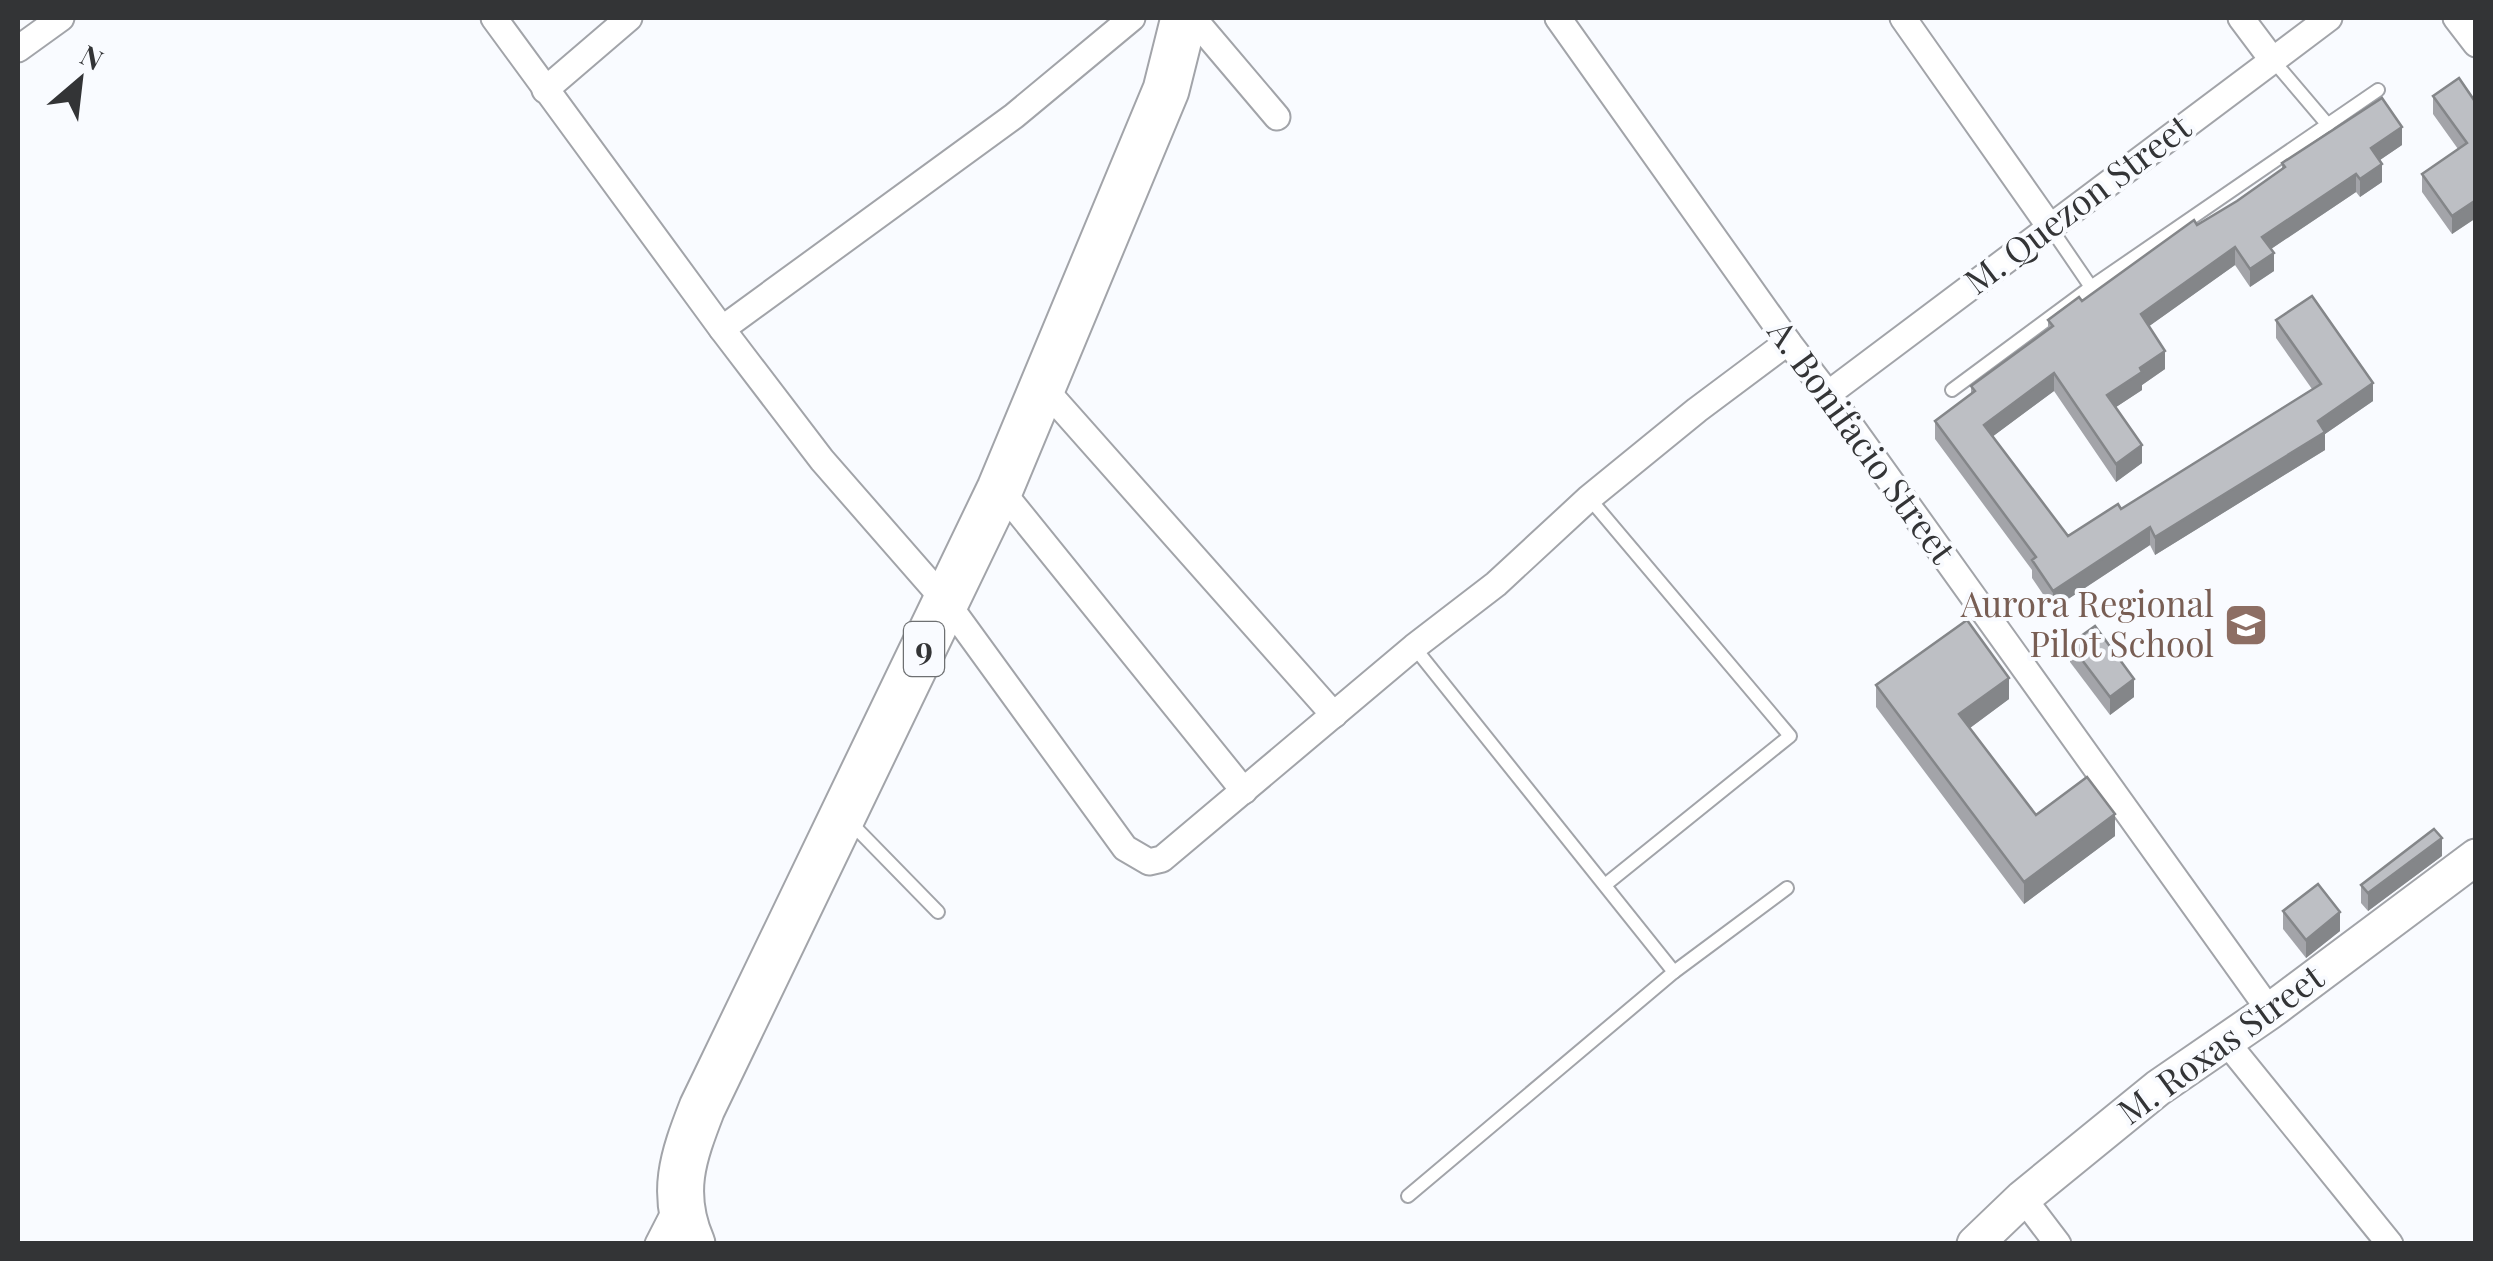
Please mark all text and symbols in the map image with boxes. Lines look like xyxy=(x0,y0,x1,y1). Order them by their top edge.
north arrow xyxy=(30,30,130,130)
text: N xyxy=(75,36,110,78)
street label: M. Quezon Street xyxy=(1954,102,2200,303)
street label: A. Bonifacio Street xyxy=(1758,309,1968,572)
place label: Aurora Regional Pilot School xyxy=(1960,579,2214,666)
school or university icon: Aurora Regional Pilot School xyxy=(2223,602,2269,648)
road number: 9 xyxy=(904,622,944,676)
street label: M. Roxas Street xyxy=(2107,952,2332,1133)

